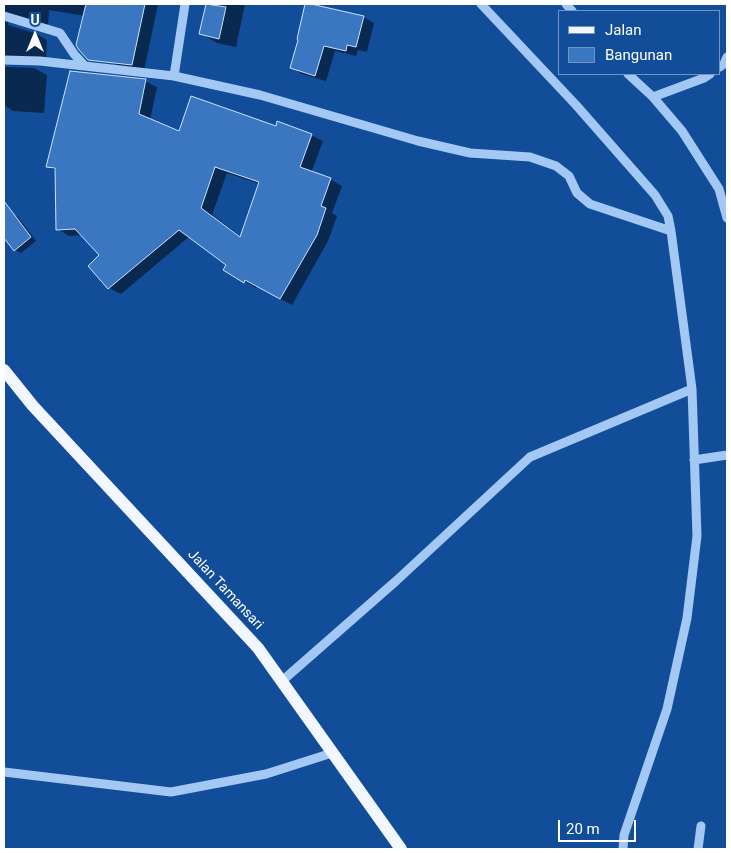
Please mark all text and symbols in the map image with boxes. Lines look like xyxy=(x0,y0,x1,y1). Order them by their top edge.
north arrow xyxy=(10,10,60,60)
legend xyxy=(558,10,721,75)
text: U xyxy=(30,12,40,28)
text: Jalan xyxy=(605,21,642,39)
text: Bangunan xyxy=(605,46,672,64)
street label: Jalan Tamansari xyxy=(184,546,266,634)
scale bar xyxy=(561,810,638,842)
text: 20 m xyxy=(566,820,600,838)

